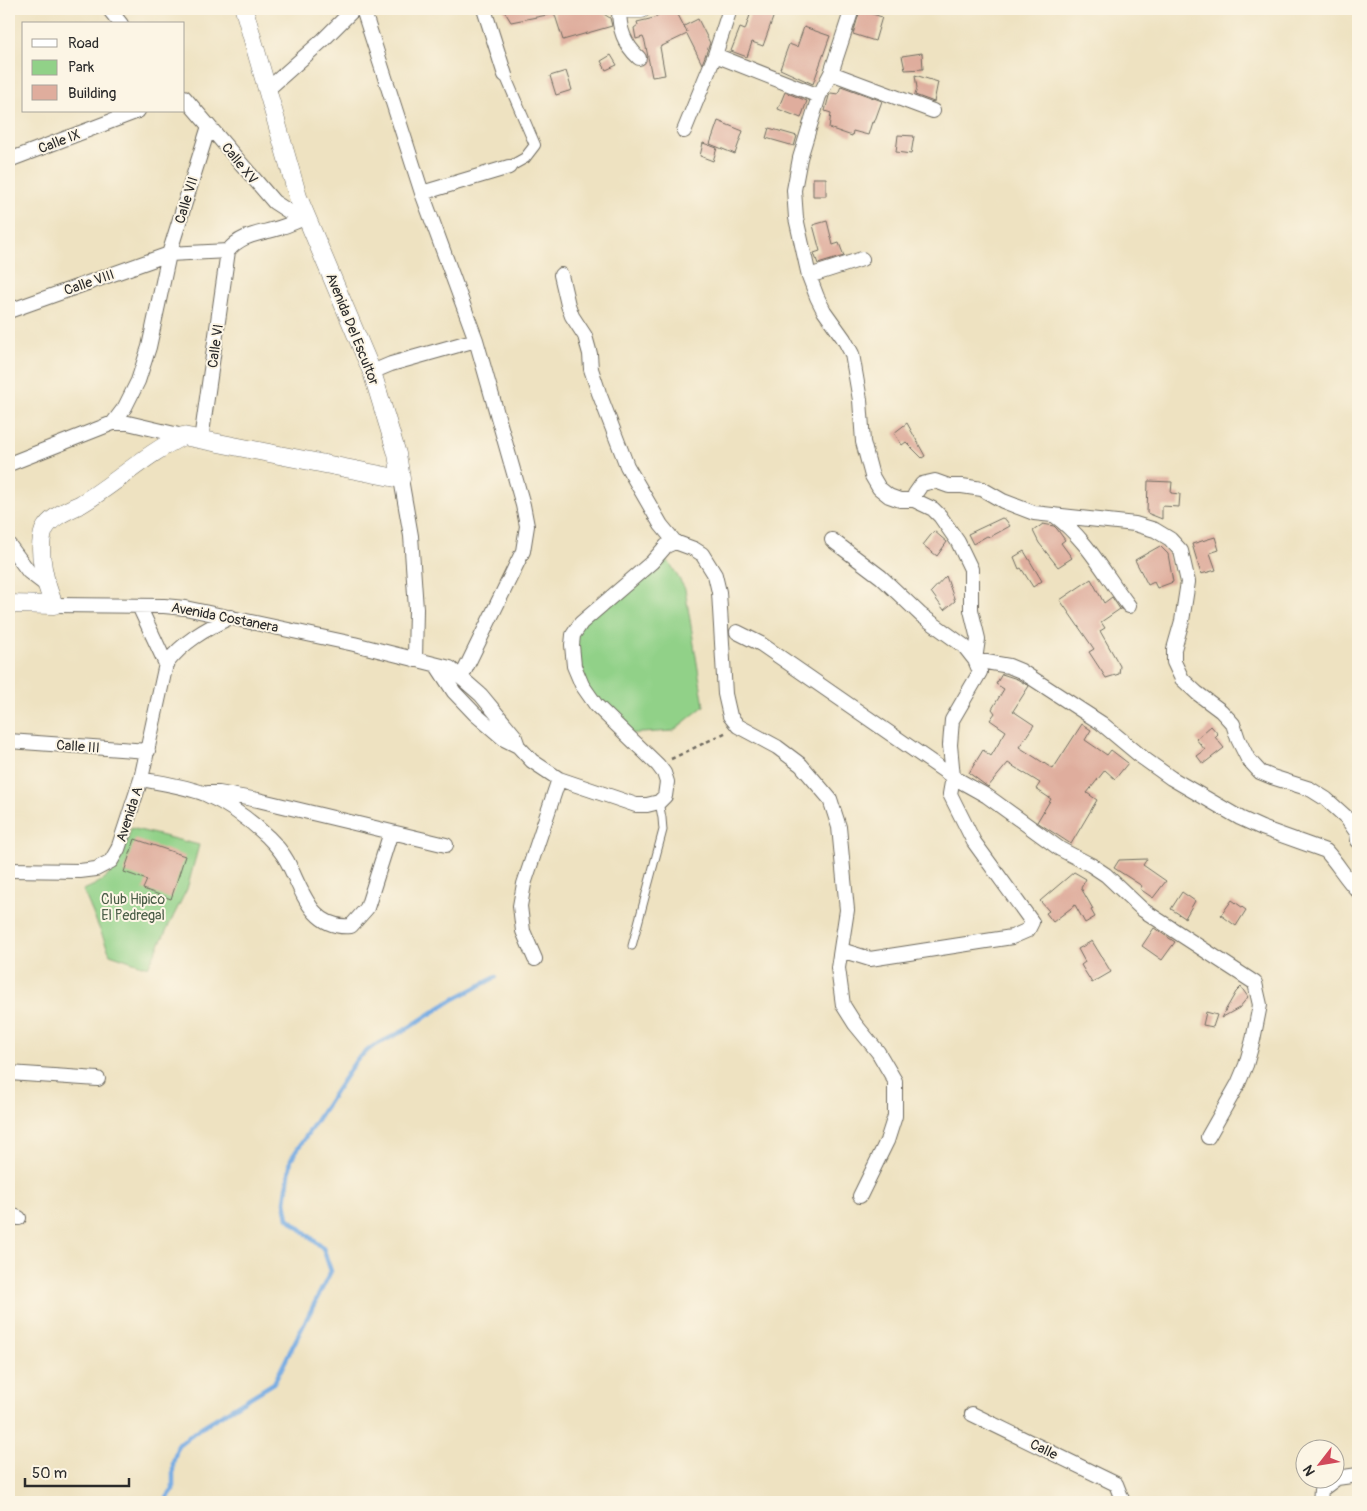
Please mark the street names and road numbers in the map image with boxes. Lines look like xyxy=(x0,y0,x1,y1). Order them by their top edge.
street label: Calle IX xyxy=(36,126,83,157)
street label: Calle XV xyxy=(218,139,261,187)
street label: Calle VII xyxy=(171,175,202,226)
street label: Calle VIII xyxy=(62,266,117,299)
street label: Avenida Del Escultor xyxy=(322,271,383,388)
street label: Calle VI xyxy=(204,323,227,369)
street label: Avenida Costanera xyxy=(170,599,280,636)
street label: Calle III xyxy=(56,736,100,756)
street label: Avenida A xyxy=(113,784,146,844)
street label: Calle xyxy=(1027,1436,1060,1463)

